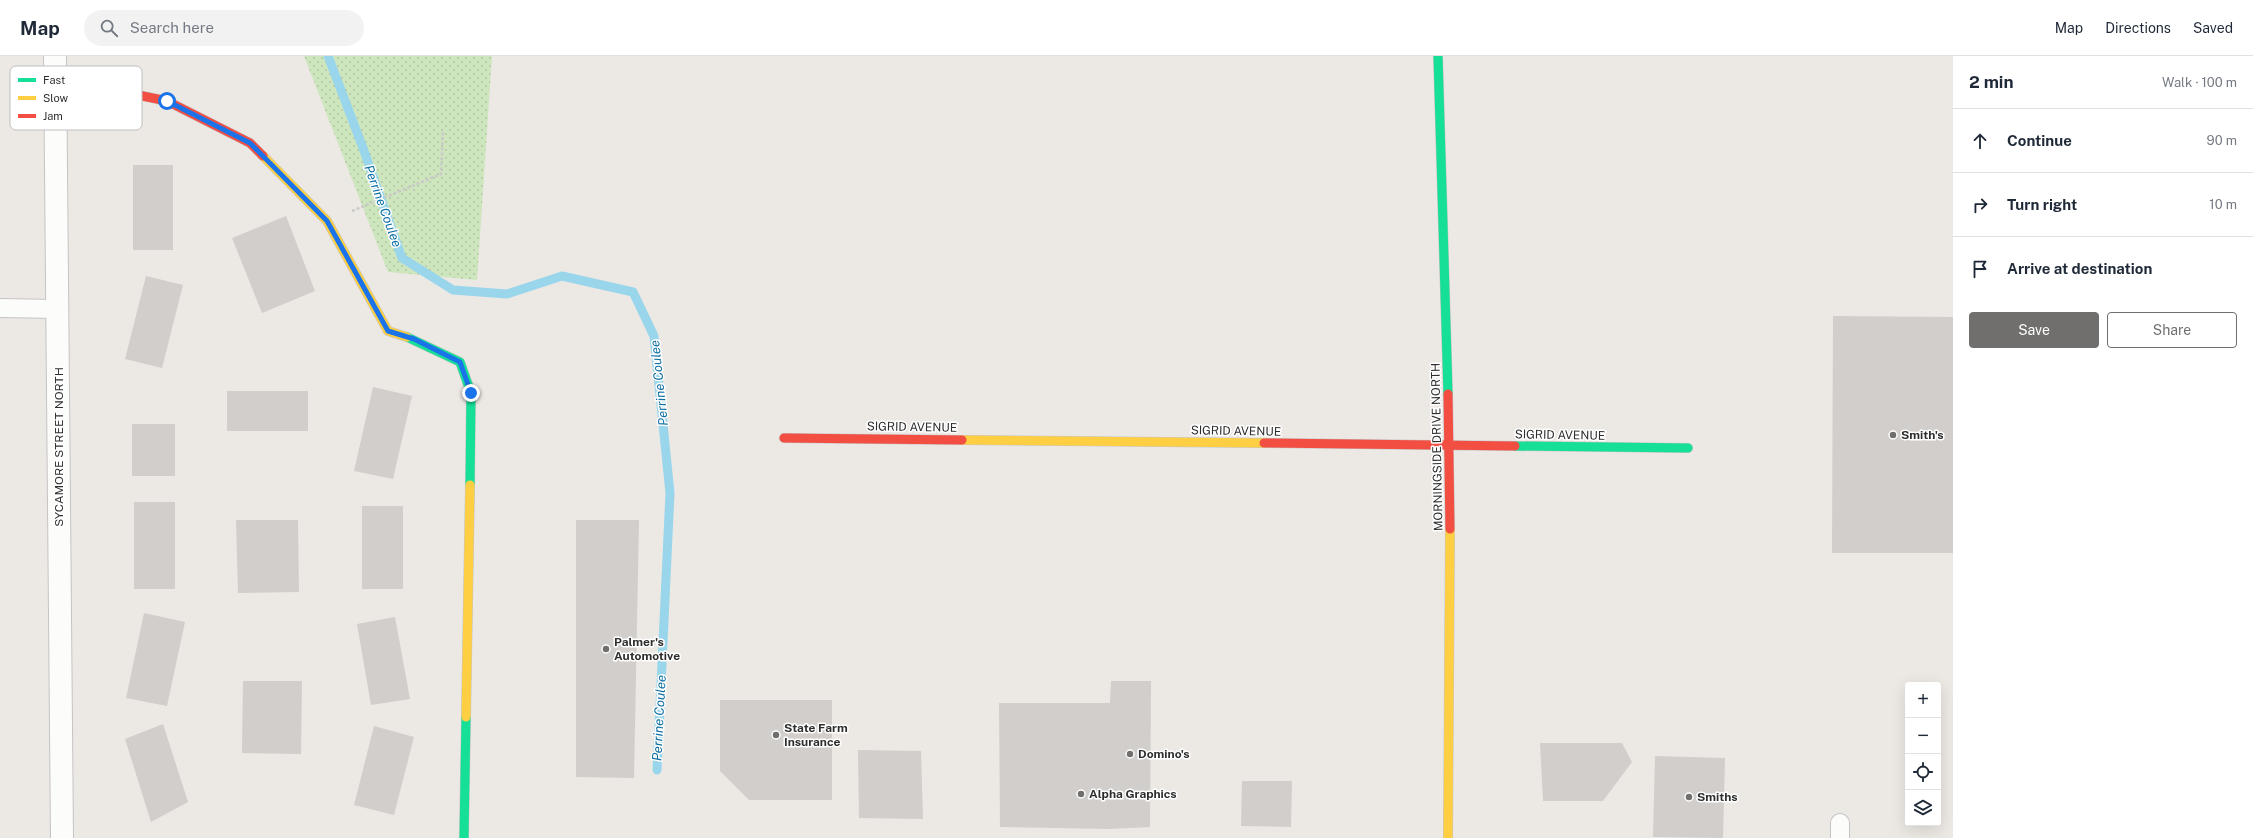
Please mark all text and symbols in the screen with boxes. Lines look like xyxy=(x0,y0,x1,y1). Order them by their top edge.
search box xyxy=(84,10,364,46)
text: Map xyxy=(20,17,60,39)
icon: search xyxy=(98,17,120,39)
text: Search here xyxy=(130,19,214,36)
text: Map xyxy=(2055,20,2083,36)
text: Directions xyxy=(2105,20,2171,36)
text: Saved xyxy=(2193,20,2233,36)
legend xyxy=(10,66,142,130)
text: 2 min xyxy=(1969,72,2014,92)
text: Fast xyxy=(43,74,65,86)
text: Walk · 100 m xyxy=(2162,75,2237,90)
text: Slow xyxy=(43,92,69,104)
route start xyxy=(158,92,176,110)
text: Jam xyxy=(43,110,63,122)
icon: ahead xyxy=(1969,130,1991,152)
text: Continue xyxy=(2007,132,2072,149)
text: 90 m xyxy=(2207,133,2237,148)
water label: Perrine Coulee xyxy=(361,163,405,249)
icon: right xyxy=(1969,194,1991,216)
text: Turn right xyxy=(2007,196,2077,213)
text: 10 m xyxy=(2209,197,2237,212)
icon: arrive xyxy=(1969,258,1991,280)
text: Arrive at destination xyxy=(2007,260,2152,277)
button: Save xyxy=(1969,312,2099,348)
button: Share xyxy=(2107,312,2237,348)
water label: Perrine Coulee xyxy=(647,339,671,427)
street label: MORNINGSIDE DRIVE NORTH xyxy=(1429,363,1445,531)
street label: SYCAMORE STREET NORTH xyxy=(52,367,66,527)
route end xyxy=(462,384,480,402)
street label: SIGRID AVENUE xyxy=(867,419,957,435)
street label: SIGRID AVENUE xyxy=(1191,423,1281,439)
street label: SIGRID AVENUE xyxy=(1515,427,1605,443)
place label: Smith's xyxy=(1901,428,1943,442)
marker: Smith's xyxy=(1888,430,1898,440)
place label: Palmer's Automotive xyxy=(614,635,680,663)
marker: Palmer's Automotive xyxy=(601,644,611,654)
water label: Perrine Coulee xyxy=(649,675,669,761)
map controls xyxy=(1905,682,1941,826)
button: + xyxy=(1905,682,1941,718)
button: − xyxy=(1905,718,1941,754)
place label: State Farm Insurance xyxy=(784,721,848,749)
marker: State Farm Insurance xyxy=(771,730,781,740)
place label: Domino's xyxy=(1138,747,1190,761)
marker: Domino's xyxy=(1125,749,1135,759)
button: locate xyxy=(1905,754,1941,790)
place label: Alpha Graphics xyxy=(1089,787,1177,801)
marker: Alpha Graphics xyxy=(1076,789,1086,799)
place label: Smiths xyxy=(1697,790,1738,804)
button: layers xyxy=(1905,790,1941,826)
marker: Smiths xyxy=(1684,792,1694,802)

